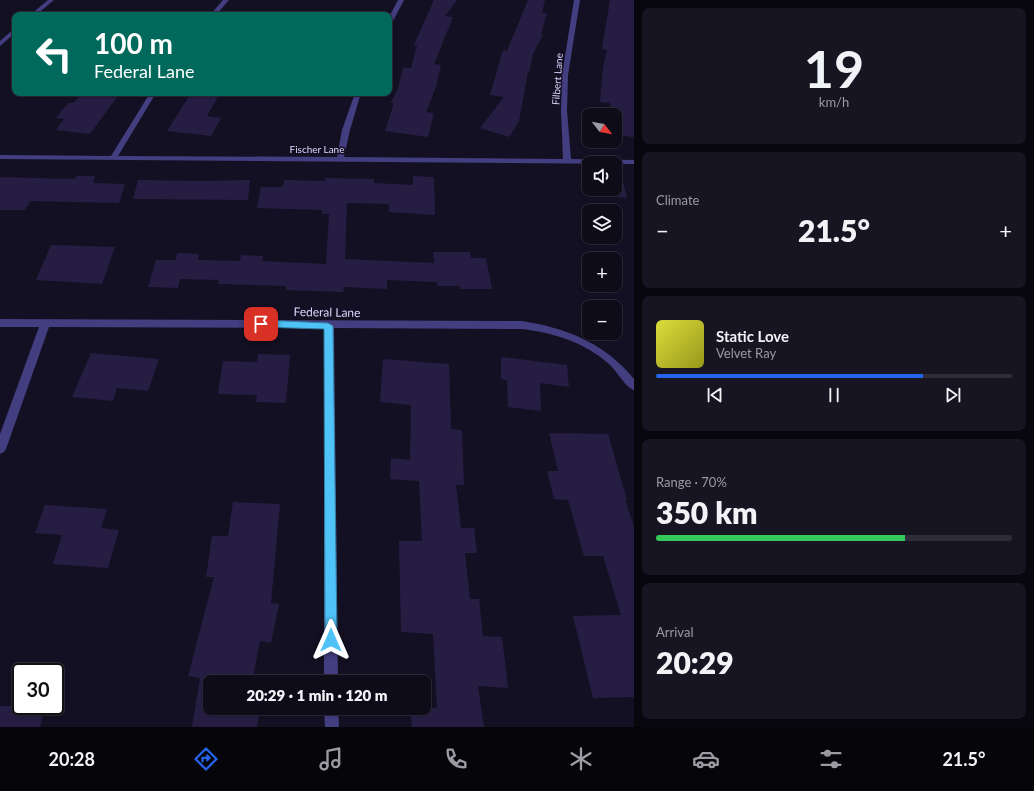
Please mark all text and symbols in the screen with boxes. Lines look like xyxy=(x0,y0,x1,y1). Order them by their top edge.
text: 100 m xyxy=(94,26,173,60)
icon: left xyxy=(28,28,80,80)
text: 19 xyxy=(804,37,864,99)
street label: Filbert Lane xyxy=(549,53,565,105)
text: Federal Lane xyxy=(94,60,194,82)
text: km/h xyxy=(819,94,849,110)
north arrow xyxy=(582,108,622,148)
map controls xyxy=(582,108,622,340)
street label: Fischer Lane xyxy=(290,143,344,155)
button: sound xyxy=(582,156,622,196)
text: Climate xyxy=(656,192,699,208)
button: layers xyxy=(582,204,622,244)
text: 21.5° xyxy=(798,212,870,248)
text: − xyxy=(656,217,669,244)
text: + xyxy=(999,217,1012,244)
button: + xyxy=(582,252,622,292)
button: − xyxy=(582,300,622,340)
street label: Federal Lane xyxy=(293,304,361,320)
pin xyxy=(244,307,278,341)
icon: arrive xyxy=(250,313,272,335)
text: Static Love xyxy=(716,327,789,345)
text: Velvet Ray xyxy=(716,345,776,361)
icon: previous xyxy=(704,384,726,406)
icon: pause xyxy=(823,384,845,406)
icon: next xyxy=(942,384,964,406)
text: Range · 70% xyxy=(656,474,727,490)
text: 350 km xyxy=(656,494,757,530)
position arrow xyxy=(310,619,352,661)
text: Arrival xyxy=(656,624,693,640)
text: 20:29 xyxy=(656,644,734,680)
speed limit sign: 30 xyxy=(12,663,64,715)
text: 20:29 · 1 min · 120 m xyxy=(246,686,388,704)
icon: directions xyxy=(192,745,220,773)
icon: music xyxy=(317,745,345,773)
icon: phone xyxy=(442,745,470,773)
icon: climate xyxy=(567,745,595,773)
icon: car xyxy=(692,745,720,773)
icon: filters xyxy=(817,745,845,773)
text: 20:28 xyxy=(49,748,95,770)
text: 21.5° xyxy=(942,748,985,770)

